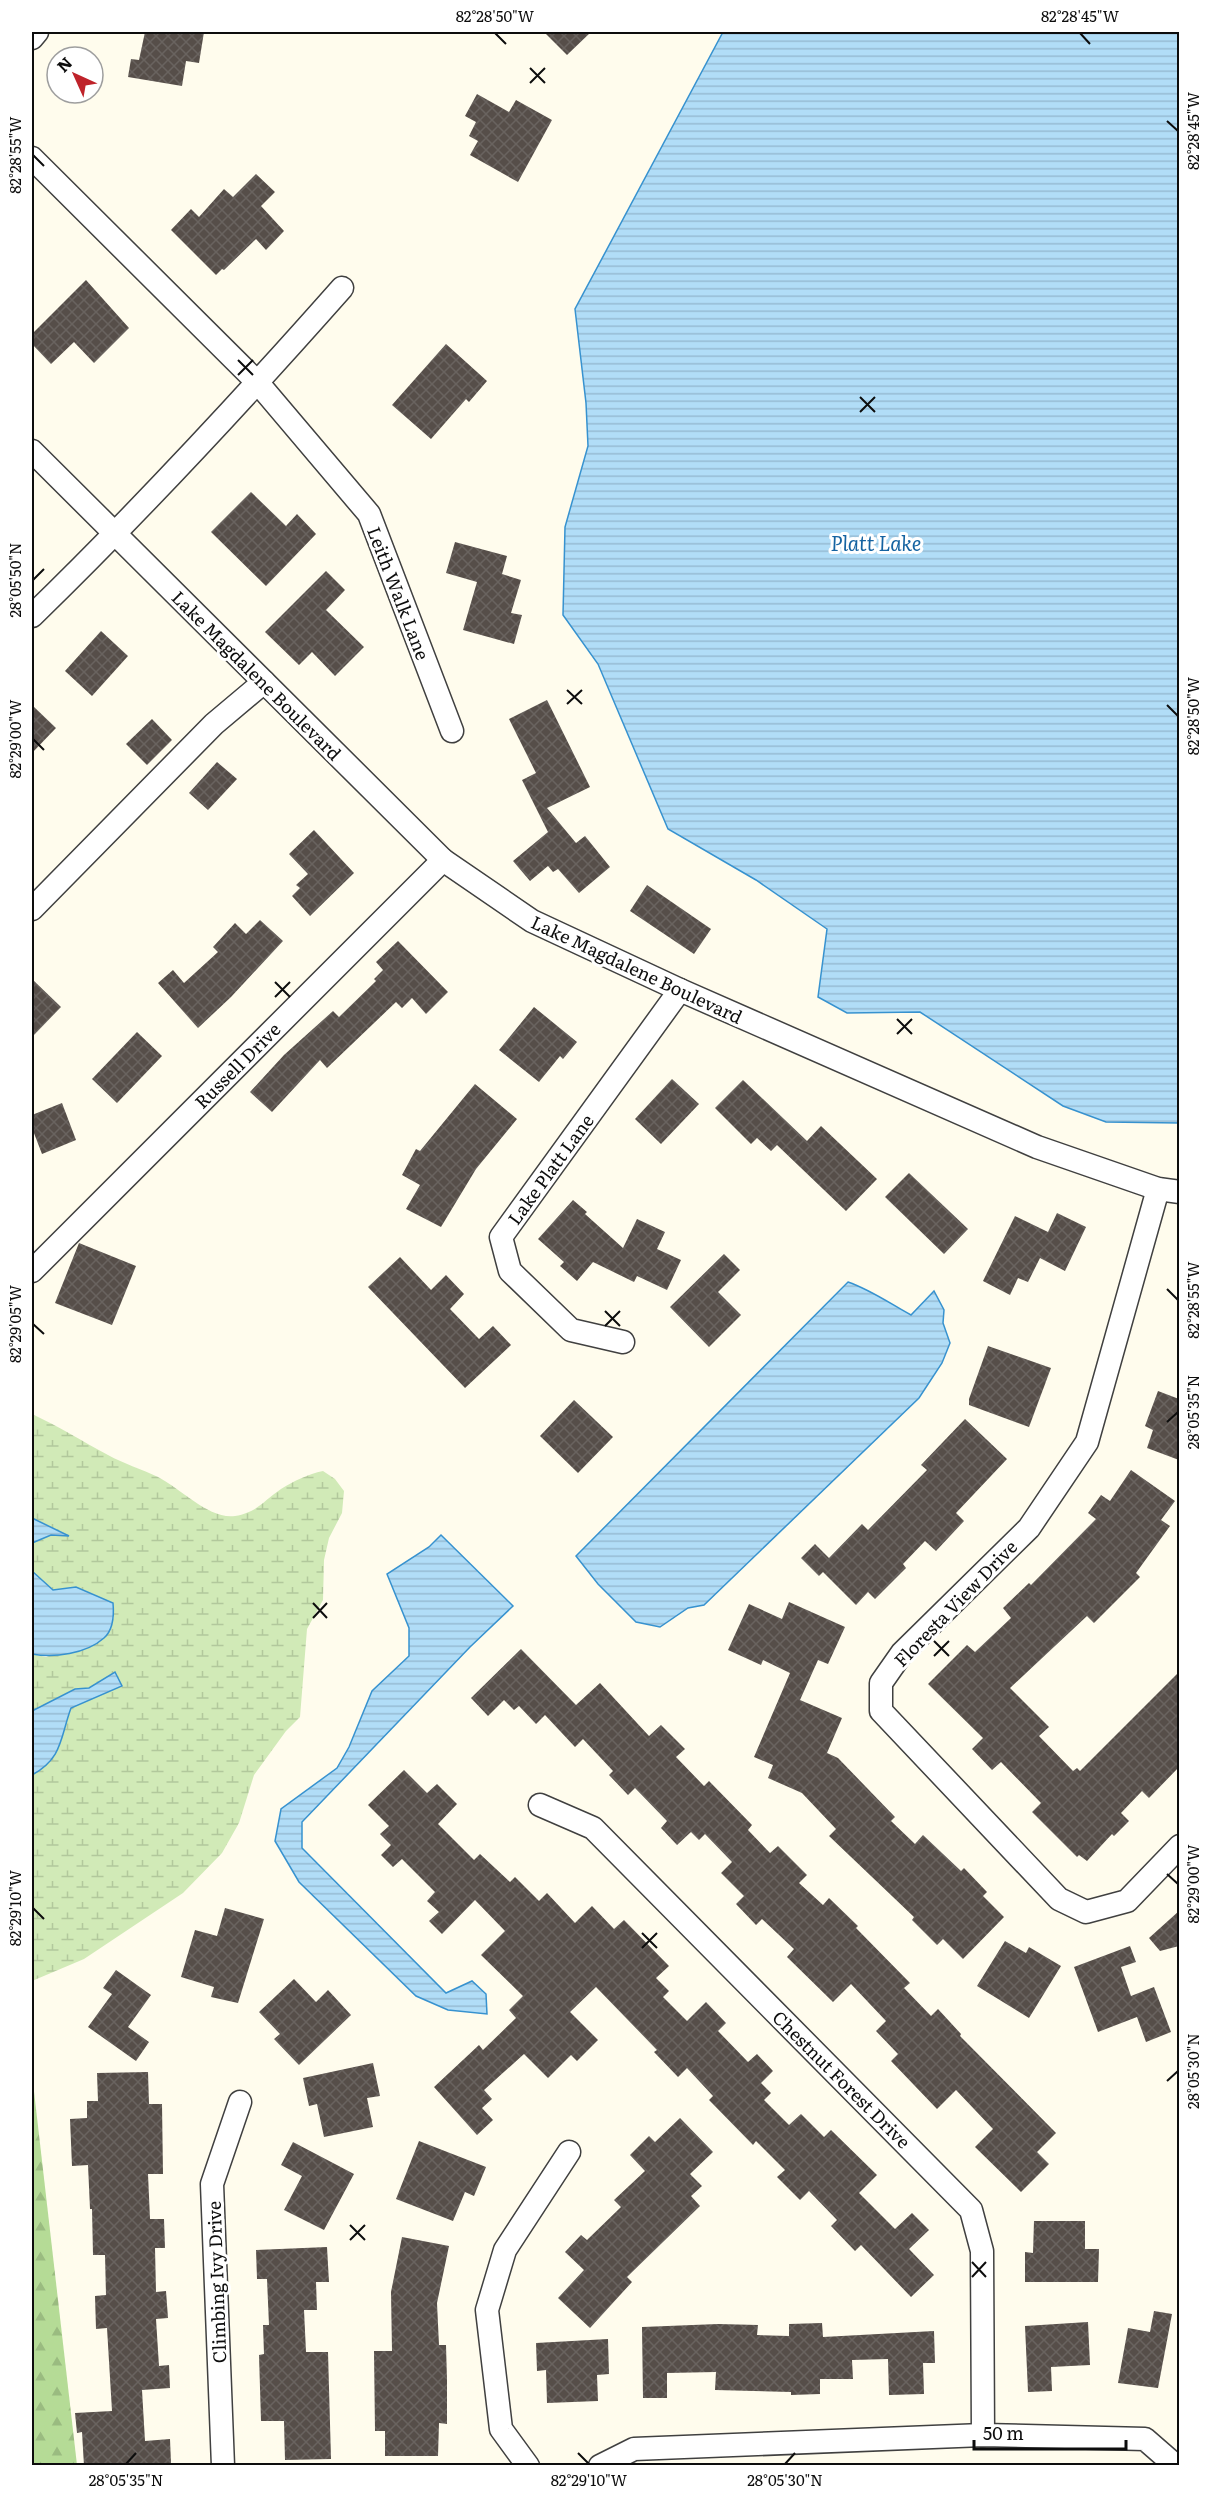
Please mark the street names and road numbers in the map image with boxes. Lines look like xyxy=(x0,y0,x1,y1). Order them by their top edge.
street label: Leith Walk Lane xyxy=(361,522,437,664)
street label: Lake Magdalene Boulevard xyxy=(166,584,348,766)
street label: Lake Magdalene Boulevard xyxy=(527,908,747,1030)
street label: Russell Drive xyxy=(188,1016,286,1114)
street label: Lake Platt Lane xyxy=(501,1108,599,1230)
street label: Floresta View Drive xyxy=(887,1533,1023,1673)
street label: Chestnut Forest Drive xyxy=(767,2004,917,2154)
street label: Climbing Ivy Drive xyxy=(200,2200,232,2364)

